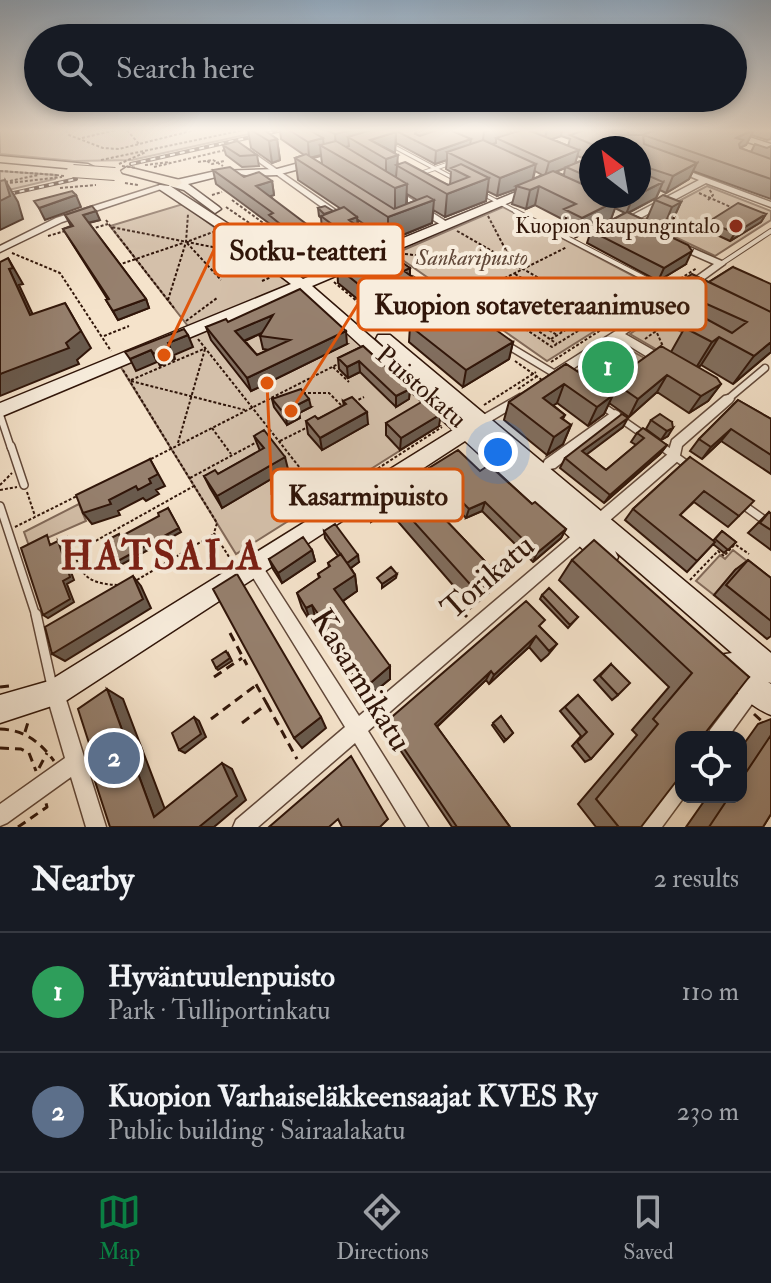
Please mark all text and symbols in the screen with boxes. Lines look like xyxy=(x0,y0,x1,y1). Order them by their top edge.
search box xyxy=(24,24,747,112)
icon: search xyxy=(52,46,96,90)
text: Search here xyxy=(116,50,255,87)
north arrow xyxy=(579,136,651,208)
place label: Kuopion kaupungintalo xyxy=(515,212,720,241)
marker: Kuopion kaupungintalo xyxy=(727,217,745,235)
callout: Sotku-teatteri xyxy=(214,224,403,276)
text: Sotku-teatteri xyxy=(229,234,387,269)
park label: Sankaripuisto xyxy=(415,244,528,272)
callout: Kuopion sotaveteraanimuseo xyxy=(358,278,706,330)
text: Kuopion sotaveteraanimuseo xyxy=(374,288,690,323)
pin: 1 xyxy=(582,337,634,397)
street label: Puistokatu xyxy=(369,339,473,435)
your location xyxy=(478,432,518,472)
callout: Kasarmipuisto xyxy=(272,469,463,521)
text: Kasarmipuisto xyxy=(288,479,448,514)
street label: Torikatu xyxy=(433,526,543,628)
district label: HATSALA xyxy=(60,531,264,582)
street label: Kasarmikatu xyxy=(302,602,420,758)
pin: 2 xyxy=(88,728,140,788)
map controls xyxy=(675,731,747,803)
button: locate xyxy=(675,731,747,803)
text: Nearby xyxy=(32,858,134,901)
text: 2 results xyxy=(654,863,739,895)
text: Hyväntuulenpuisto xyxy=(108,958,335,995)
text: 1 xyxy=(53,976,63,1008)
text: 110 m xyxy=(682,976,739,1008)
text: Park · Tulliportinkatu xyxy=(108,995,331,1027)
text: Kuopion Varhaiseläkkeensaajat KVES Ry xyxy=(108,1078,598,1115)
text: 2 xyxy=(51,1096,65,1128)
text: 230 m xyxy=(677,1096,739,1128)
text: Public building · Sairaalakatu xyxy=(108,1115,405,1147)
tab: Map xyxy=(97,1190,141,1266)
tab: Directions xyxy=(336,1190,429,1266)
tab: Saved xyxy=(623,1190,674,1266)

